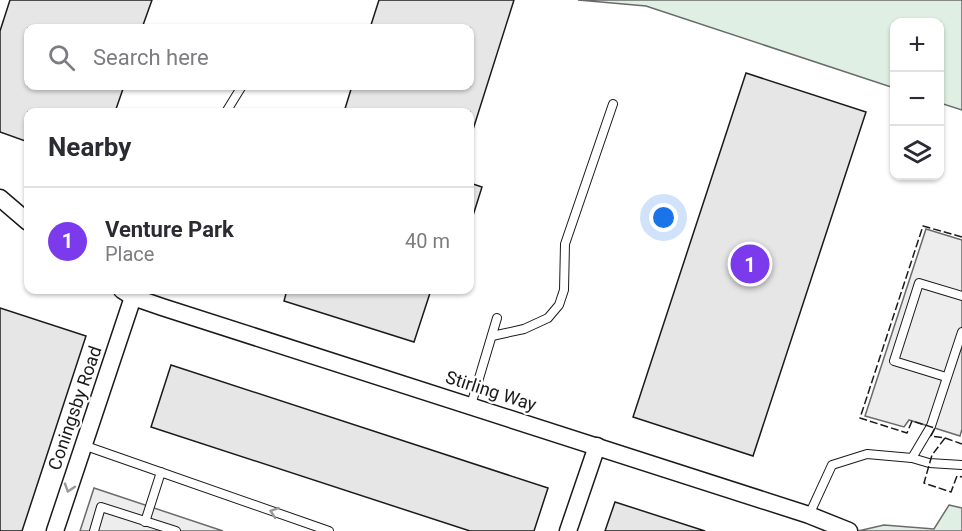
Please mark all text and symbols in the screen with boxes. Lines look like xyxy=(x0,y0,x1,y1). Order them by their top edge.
map controls xyxy=(890,18,944,180)
button: + xyxy=(890,18,944,72)
search box xyxy=(24,24,474,90)
icon: search xyxy=(45,41,78,74)
text: Search here xyxy=(93,45,209,70)
button: − xyxy=(890,72,944,126)
button: layers xyxy=(890,126,944,180)
text: Nearby xyxy=(48,132,131,162)
your location xyxy=(649,203,678,232)
text: Venture Park xyxy=(105,217,234,242)
text: 1 xyxy=(62,229,73,253)
text: 40 m xyxy=(405,229,450,253)
text: Place xyxy=(105,242,154,266)
pin: 1 xyxy=(730,242,770,286)
street label: Coningsby Road xyxy=(43,343,106,473)
street label: Stirling Way xyxy=(443,366,540,415)
one-way arrow xyxy=(64,482,76,493)
one-way arrow xyxy=(269,506,280,519)

